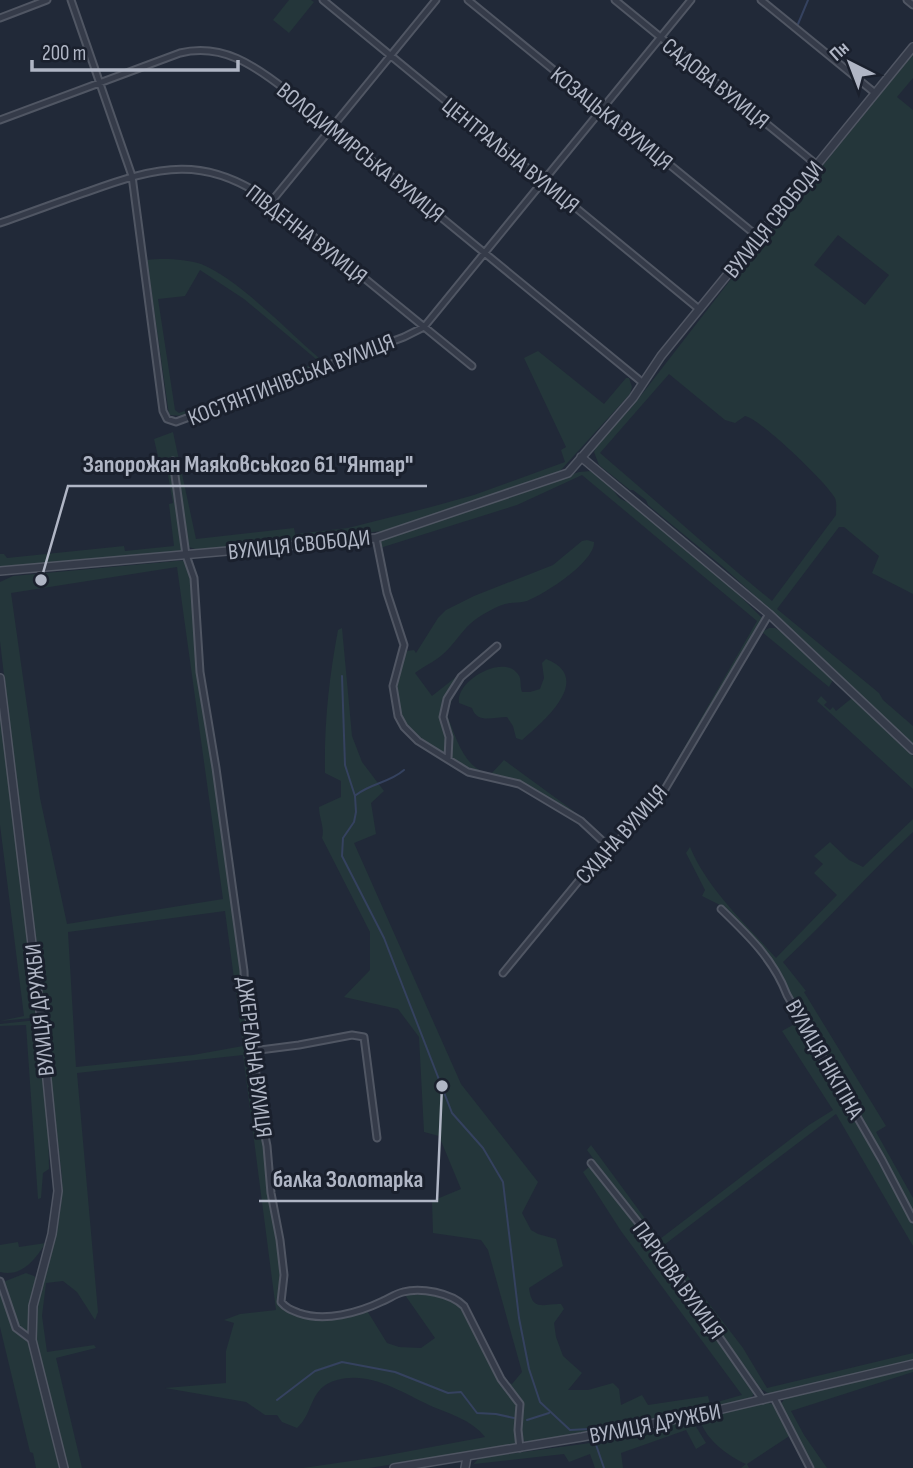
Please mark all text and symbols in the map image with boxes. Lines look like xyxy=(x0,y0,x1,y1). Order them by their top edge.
scale bar xyxy=(32,28,238,72)
north arrow xyxy=(815,28,885,98)
street label: САДОВА ВУЛИЦЯ xyxy=(656,32,775,135)
text: Пн xyxy=(825,37,854,66)
text: 200 m xyxy=(42,41,86,66)
street label: КОЗАЦЬКА ВУЛИЦЯ xyxy=(545,61,678,177)
street label: ВОЛОДИМИРСЬКА ВУЛИЦЯ xyxy=(271,77,450,229)
street label: ЦЕНТРАЛЬНА ВУЛИЦЯ xyxy=(436,92,585,220)
street label: ВУЛИЦЯ СВОБОДИ xyxy=(718,155,830,284)
street label: ПІВДЕННА ВУЛИЦЯ xyxy=(240,179,373,291)
street label: КОСТЯНТИНІВСЬКА ВУЛИЦЯ xyxy=(184,328,398,432)
callout: Запорожан Маяковського 61 "Янтар" xyxy=(68,441,427,486)
text: Запорожан Маяковського 61 "Янтар" xyxy=(83,450,413,479)
street label: ВУЛИЦЯ СВОБОДИ xyxy=(227,524,372,566)
street label: СХІДНА ВУЛИЦЯ xyxy=(570,779,674,890)
street label: ВУЛИЦЯ ДРУЖБИ xyxy=(19,942,61,1078)
street label: ДЖЕРЕЛЬНА ВУЛИЦЯ xyxy=(230,975,278,1139)
street label: ВУЛИЦЯ НІКІТІНА xyxy=(779,995,870,1124)
callout: балка Золотарка xyxy=(259,1156,437,1201)
text: балка Золотарка xyxy=(273,1165,423,1194)
street label: ПАРКОВА ВУЛИЦЯ xyxy=(626,1216,730,1345)
street label: ВУЛИЦЯ ДРУЖБИ xyxy=(587,1398,723,1450)

